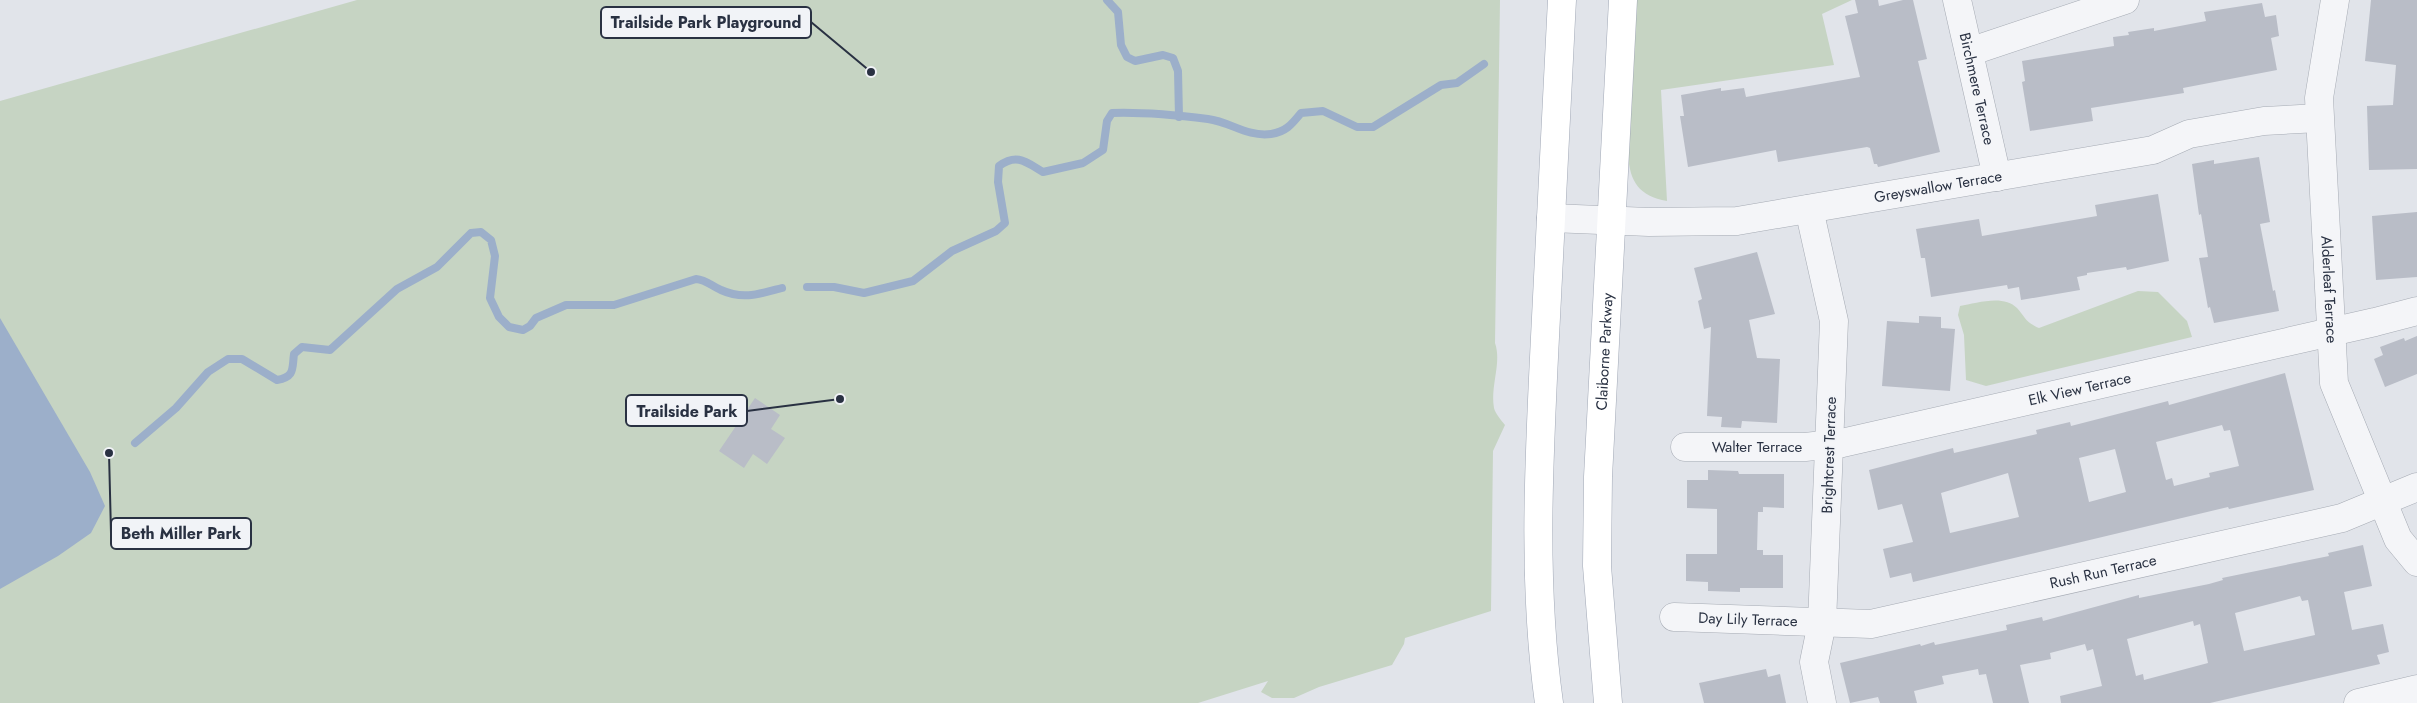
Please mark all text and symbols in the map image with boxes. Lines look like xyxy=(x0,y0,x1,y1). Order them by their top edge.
callout: Trailside Park Playground xyxy=(601,7,811,38)
text: Trailside Park Playground xyxy=(611,11,801,34)
street label: Birchmere Terrace xyxy=(1954,30,2000,147)
street label: Greyswallow Terrace xyxy=(1872,165,2004,208)
street label: Alderleaf Terrace xyxy=(2315,235,2343,344)
street label: Claiborne Parkway xyxy=(1591,292,1619,411)
street label: Elk View Terrace xyxy=(2026,367,2133,411)
callout: Trailside Park xyxy=(626,395,747,426)
street label: Brightcrest Terrace xyxy=(1816,396,1842,514)
text: Trailside Park xyxy=(636,400,738,423)
street label: Walter Terrace xyxy=(1712,436,1803,458)
callout: Beth Miller Park xyxy=(111,518,251,549)
text: Beth Miller Park xyxy=(121,522,242,545)
street label: Rush Run Terrace xyxy=(2047,549,2159,594)
street label: Day Lily Terrace xyxy=(1698,607,1798,632)

